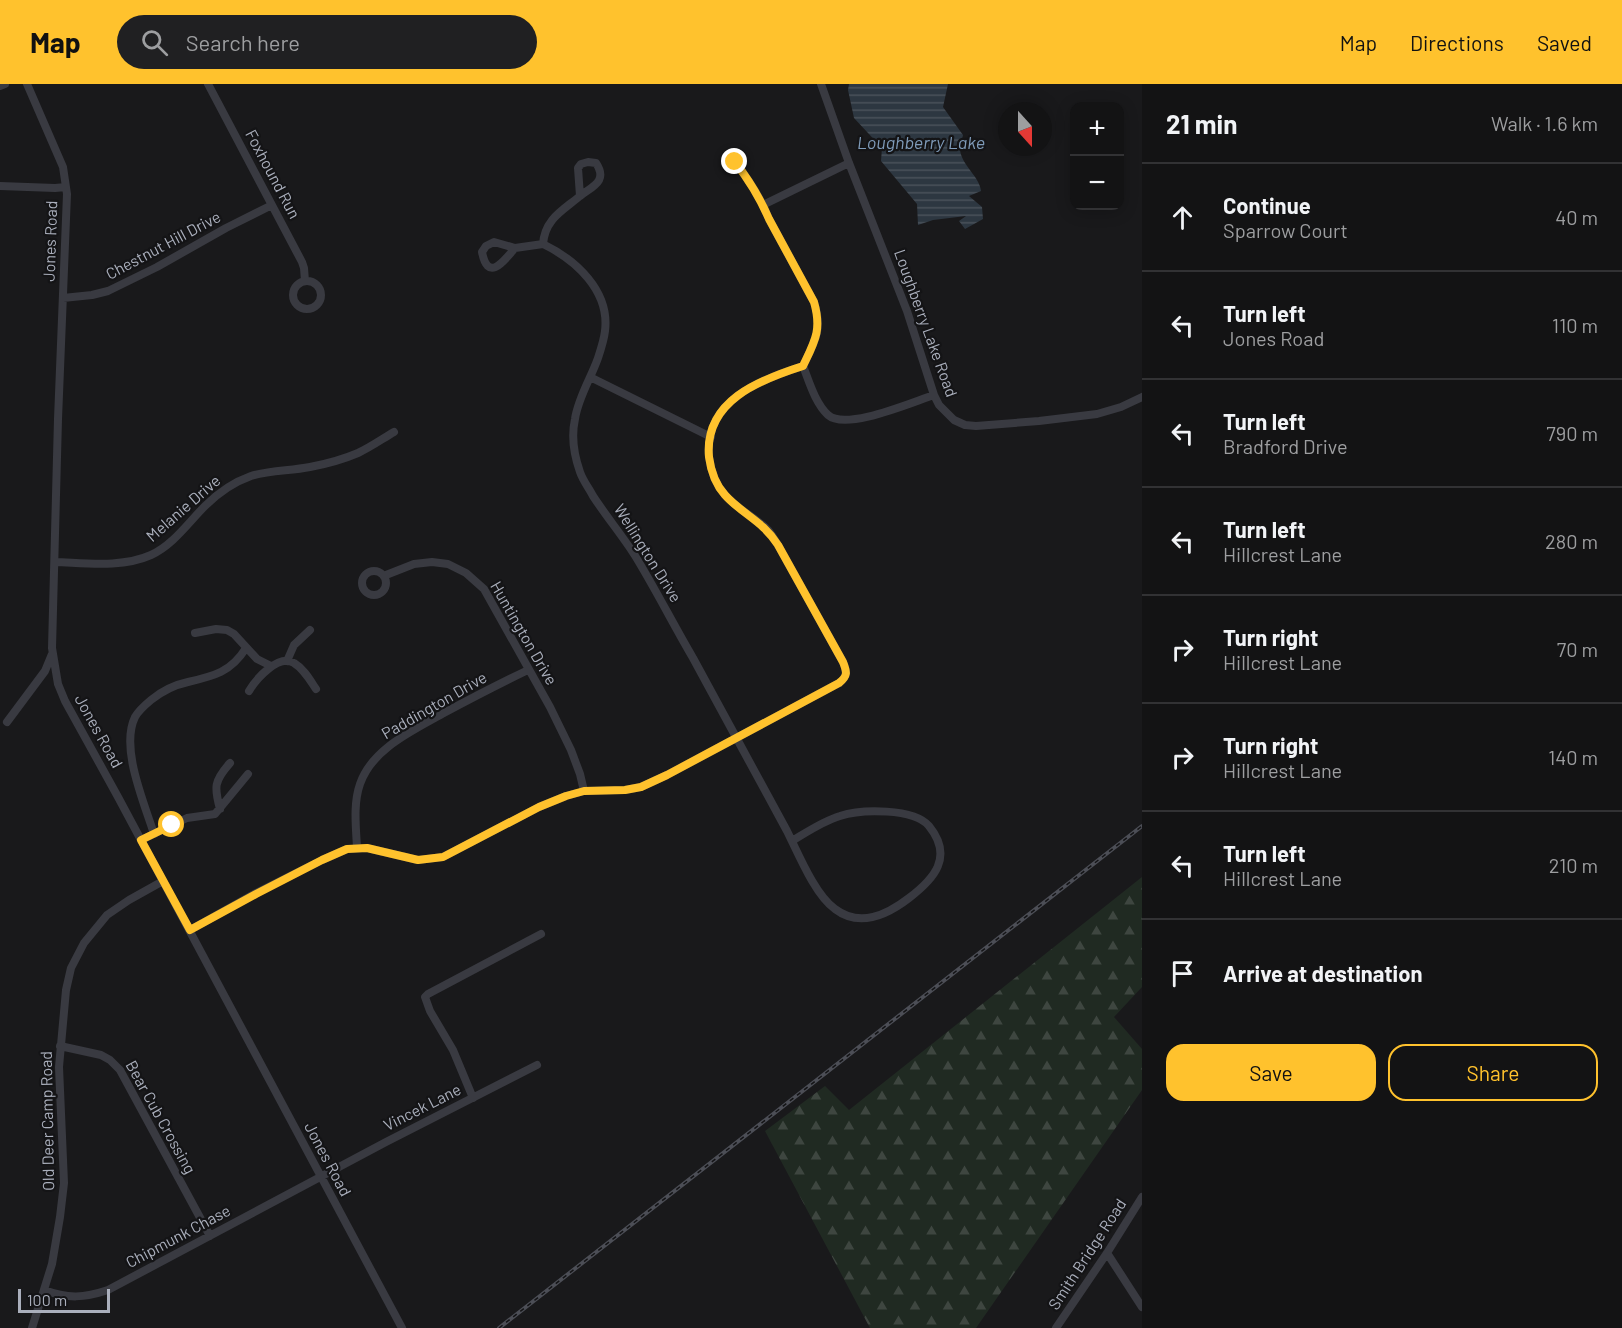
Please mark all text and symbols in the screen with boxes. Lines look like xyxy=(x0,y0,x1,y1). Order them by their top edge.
search box xyxy=(117,15,537,69)
text: Map xyxy=(30,25,81,59)
icon: search xyxy=(138,26,171,59)
text: Search here xyxy=(186,29,300,55)
text: Map xyxy=(1340,30,1377,55)
text: Directions xyxy=(1410,30,1504,55)
text: Saved xyxy=(1537,30,1592,55)
north arrow xyxy=(998,102,1052,156)
map controls xyxy=(1070,102,1124,210)
button: + xyxy=(1070,102,1124,156)
text: 21 min xyxy=(1166,108,1237,139)
text: Walk · 1.6 km xyxy=(1491,111,1598,135)
street label: Foxhound Run xyxy=(242,126,305,221)
water label: Loughberry Lake xyxy=(857,131,985,153)
route end xyxy=(721,148,747,174)
button: − xyxy=(1070,156,1124,210)
text: Continue xyxy=(1223,192,1311,218)
street label: Jones Road xyxy=(39,200,60,282)
icon: ahead xyxy=(1166,201,1199,234)
text: 40 m xyxy=(1555,205,1598,229)
street label: Chestnut Hill Drive xyxy=(102,206,223,283)
text: Sparrow Court xyxy=(1223,218,1348,242)
street label: Loughberry Lake Road xyxy=(891,247,962,399)
text: Turn left xyxy=(1223,300,1306,326)
icon: left xyxy=(1166,309,1199,342)
text: 110 m xyxy=(1552,313,1598,337)
text: Jones Road xyxy=(1223,326,1324,350)
text: Turn left xyxy=(1223,408,1306,434)
icon: left xyxy=(1166,417,1199,450)
text: 790 m xyxy=(1546,421,1598,445)
text: Bradford Drive xyxy=(1223,434,1348,458)
street label: Melanie Drive xyxy=(142,470,224,545)
street label: Wellington Drive xyxy=(611,500,686,605)
text: Turn left xyxy=(1223,516,1306,542)
icon: left xyxy=(1166,525,1199,558)
text: 280 m xyxy=(1545,529,1598,553)
text: Hillcrest Lane xyxy=(1223,542,1342,566)
street label: Huntington Drive xyxy=(487,578,562,688)
text: Turn right xyxy=(1223,624,1318,650)
icon: right xyxy=(1166,633,1199,666)
text: 70 m xyxy=(1557,637,1598,661)
text: Hillcrest Lane xyxy=(1223,650,1342,674)
street label: Paddington Drive xyxy=(378,667,490,742)
street label: Jones Road xyxy=(71,691,127,771)
text: Turn right xyxy=(1223,732,1318,758)
icon: right xyxy=(1166,741,1199,774)
text: 140 m xyxy=(1548,745,1598,769)
text: Hillcrest Lane xyxy=(1223,758,1342,782)
route start xyxy=(158,811,184,837)
text: Turn left xyxy=(1223,840,1306,866)
icon: left xyxy=(1166,849,1199,882)
text: 210 m xyxy=(1549,853,1598,877)
text: Hillcrest Lane xyxy=(1223,866,1342,890)
icon: arrive xyxy=(1166,957,1199,990)
text: Arrive at destination xyxy=(1223,960,1422,986)
button: Save xyxy=(1166,1044,1376,1101)
button: Share xyxy=(1388,1044,1598,1101)
street label: Old Deer Camp Road xyxy=(36,1051,57,1191)
street label: Bear Cub Crossing xyxy=(122,1057,200,1177)
street label: Vincek Lane xyxy=(380,1079,464,1134)
street label: Jones Road xyxy=(301,1118,356,1199)
street label: Smith Bridge Road xyxy=(1044,1195,1130,1313)
street label: Chipmunk Chase xyxy=(122,1200,233,1271)
scale bar xyxy=(18,1286,110,1314)
text: 100 m xyxy=(27,1290,67,1309)

